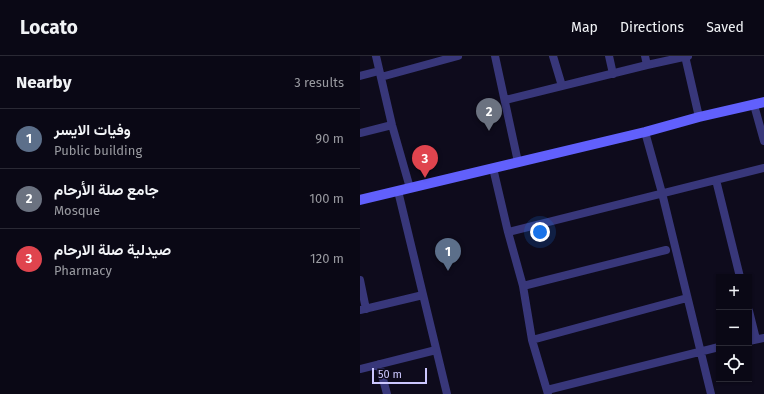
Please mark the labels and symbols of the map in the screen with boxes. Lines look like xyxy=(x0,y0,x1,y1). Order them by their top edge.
pin: 2 xyxy=(476,98,502,131)
pin: 3 xyxy=(412,145,438,178)
your location xyxy=(530,222,550,242)
pin: 1 xyxy=(435,238,461,271)
scale bar xyxy=(372,366,427,385)

